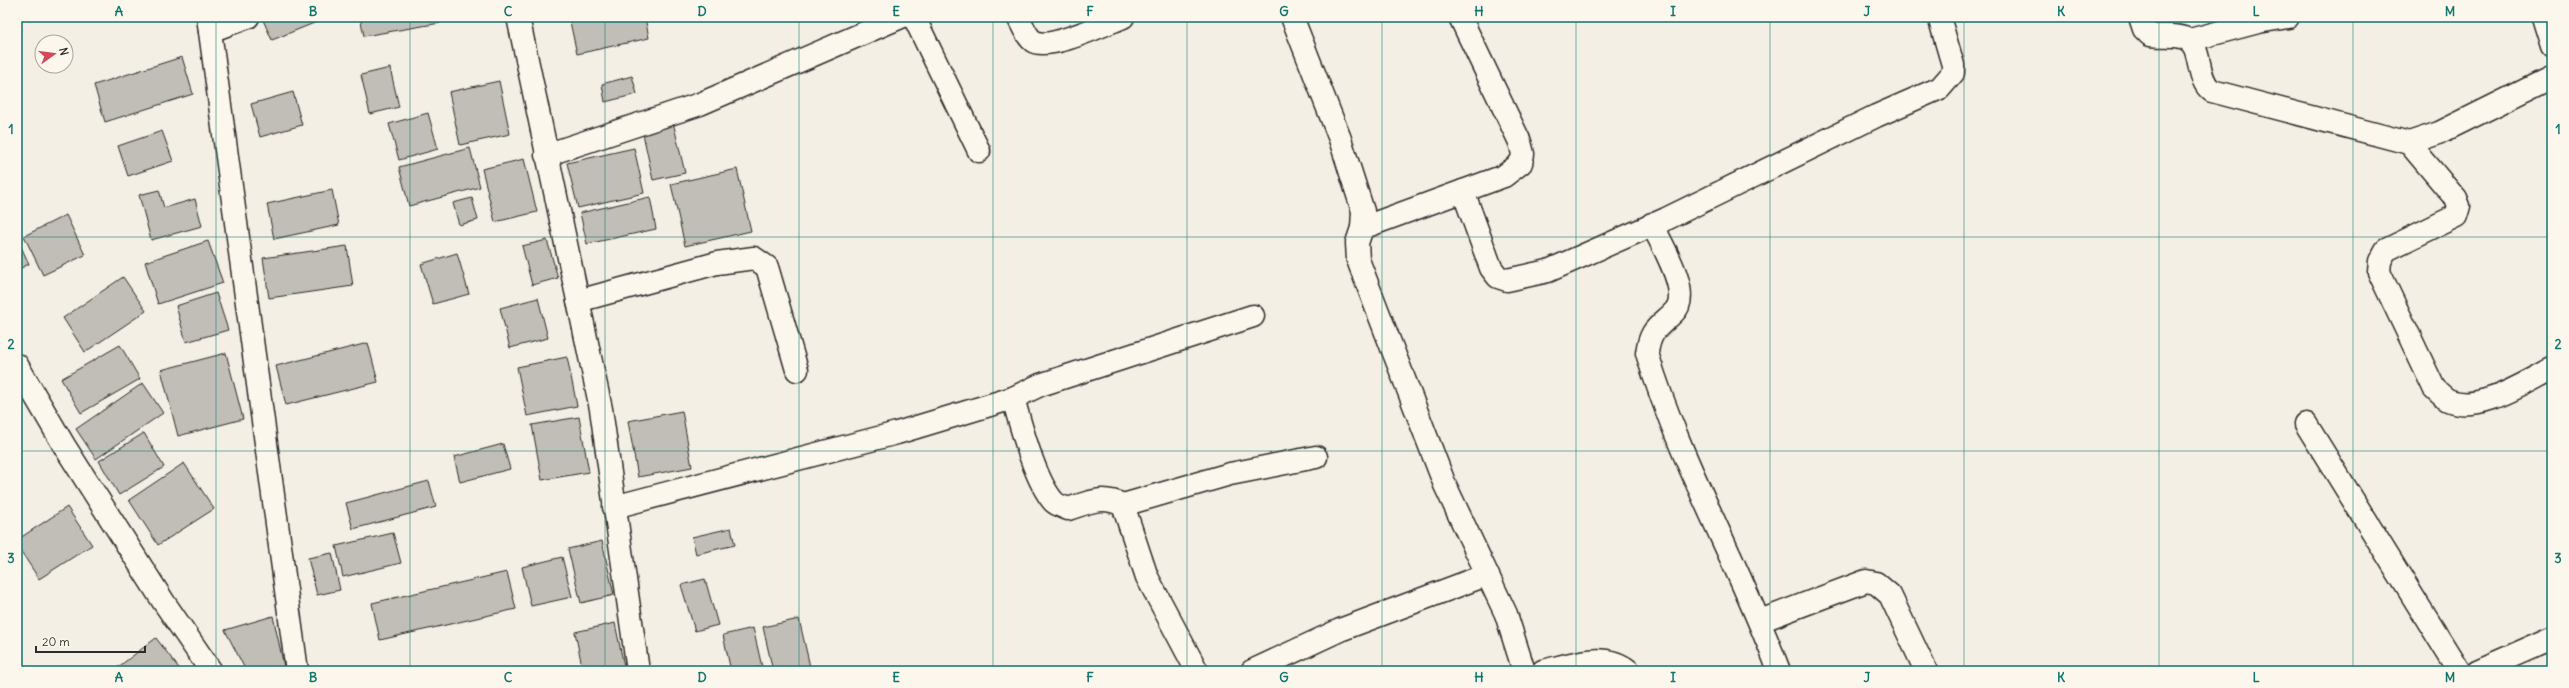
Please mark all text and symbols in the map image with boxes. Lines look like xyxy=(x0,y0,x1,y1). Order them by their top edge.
text: A xyxy=(115,3,124,20)
text: B xyxy=(309,3,318,20)
text: C xyxy=(504,3,513,20)
text: D xyxy=(697,3,707,20)
text: E xyxy=(892,3,900,20)
text: F xyxy=(1086,3,1094,20)
text: G xyxy=(1279,3,1289,20)
text: H xyxy=(1474,3,1484,20)
text: I xyxy=(1670,3,1676,20)
text: J xyxy=(1864,3,1871,20)
text: K xyxy=(2057,3,2066,20)
text: L xyxy=(2252,3,2260,20)
text: M xyxy=(2445,3,2455,20)
north arrow xyxy=(34,34,74,74)
text: N xyxy=(56,46,71,57)
text: 1 xyxy=(8,121,14,138)
text: 1 xyxy=(2555,121,2561,138)
text: 2 xyxy=(7,336,15,353)
text: 2 xyxy=(2554,336,2562,353)
text: 3 xyxy=(7,550,15,567)
text: 3 xyxy=(2554,550,2562,567)
scale bar xyxy=(36,628,145,654)
text: 20 m xyxy=(42,634,70,649)
text: A xyxy=(115,669,124,686)
text: B xyxy=(309,669,318,686)
text: C xyxy=(504,669,513,686)
text: D xyxy=(697,669,707,686)
text: E xyxy=(892,669,900,686)
text: F xyxy=(1086,669,1094,686)
text: G xyxy=(1279,669,1289,686)
text: H xyxy=(1474,669,1484,686)
text: I xyxy=(1670,669,1676,686)
text: J xyxy=(1864,669,1871,686)
text: K xyxy=(2057,669,2066,686)
text: L xyxy=(2252,669,2260,686)
text: M xyxy=(2445,669,2455,686)

